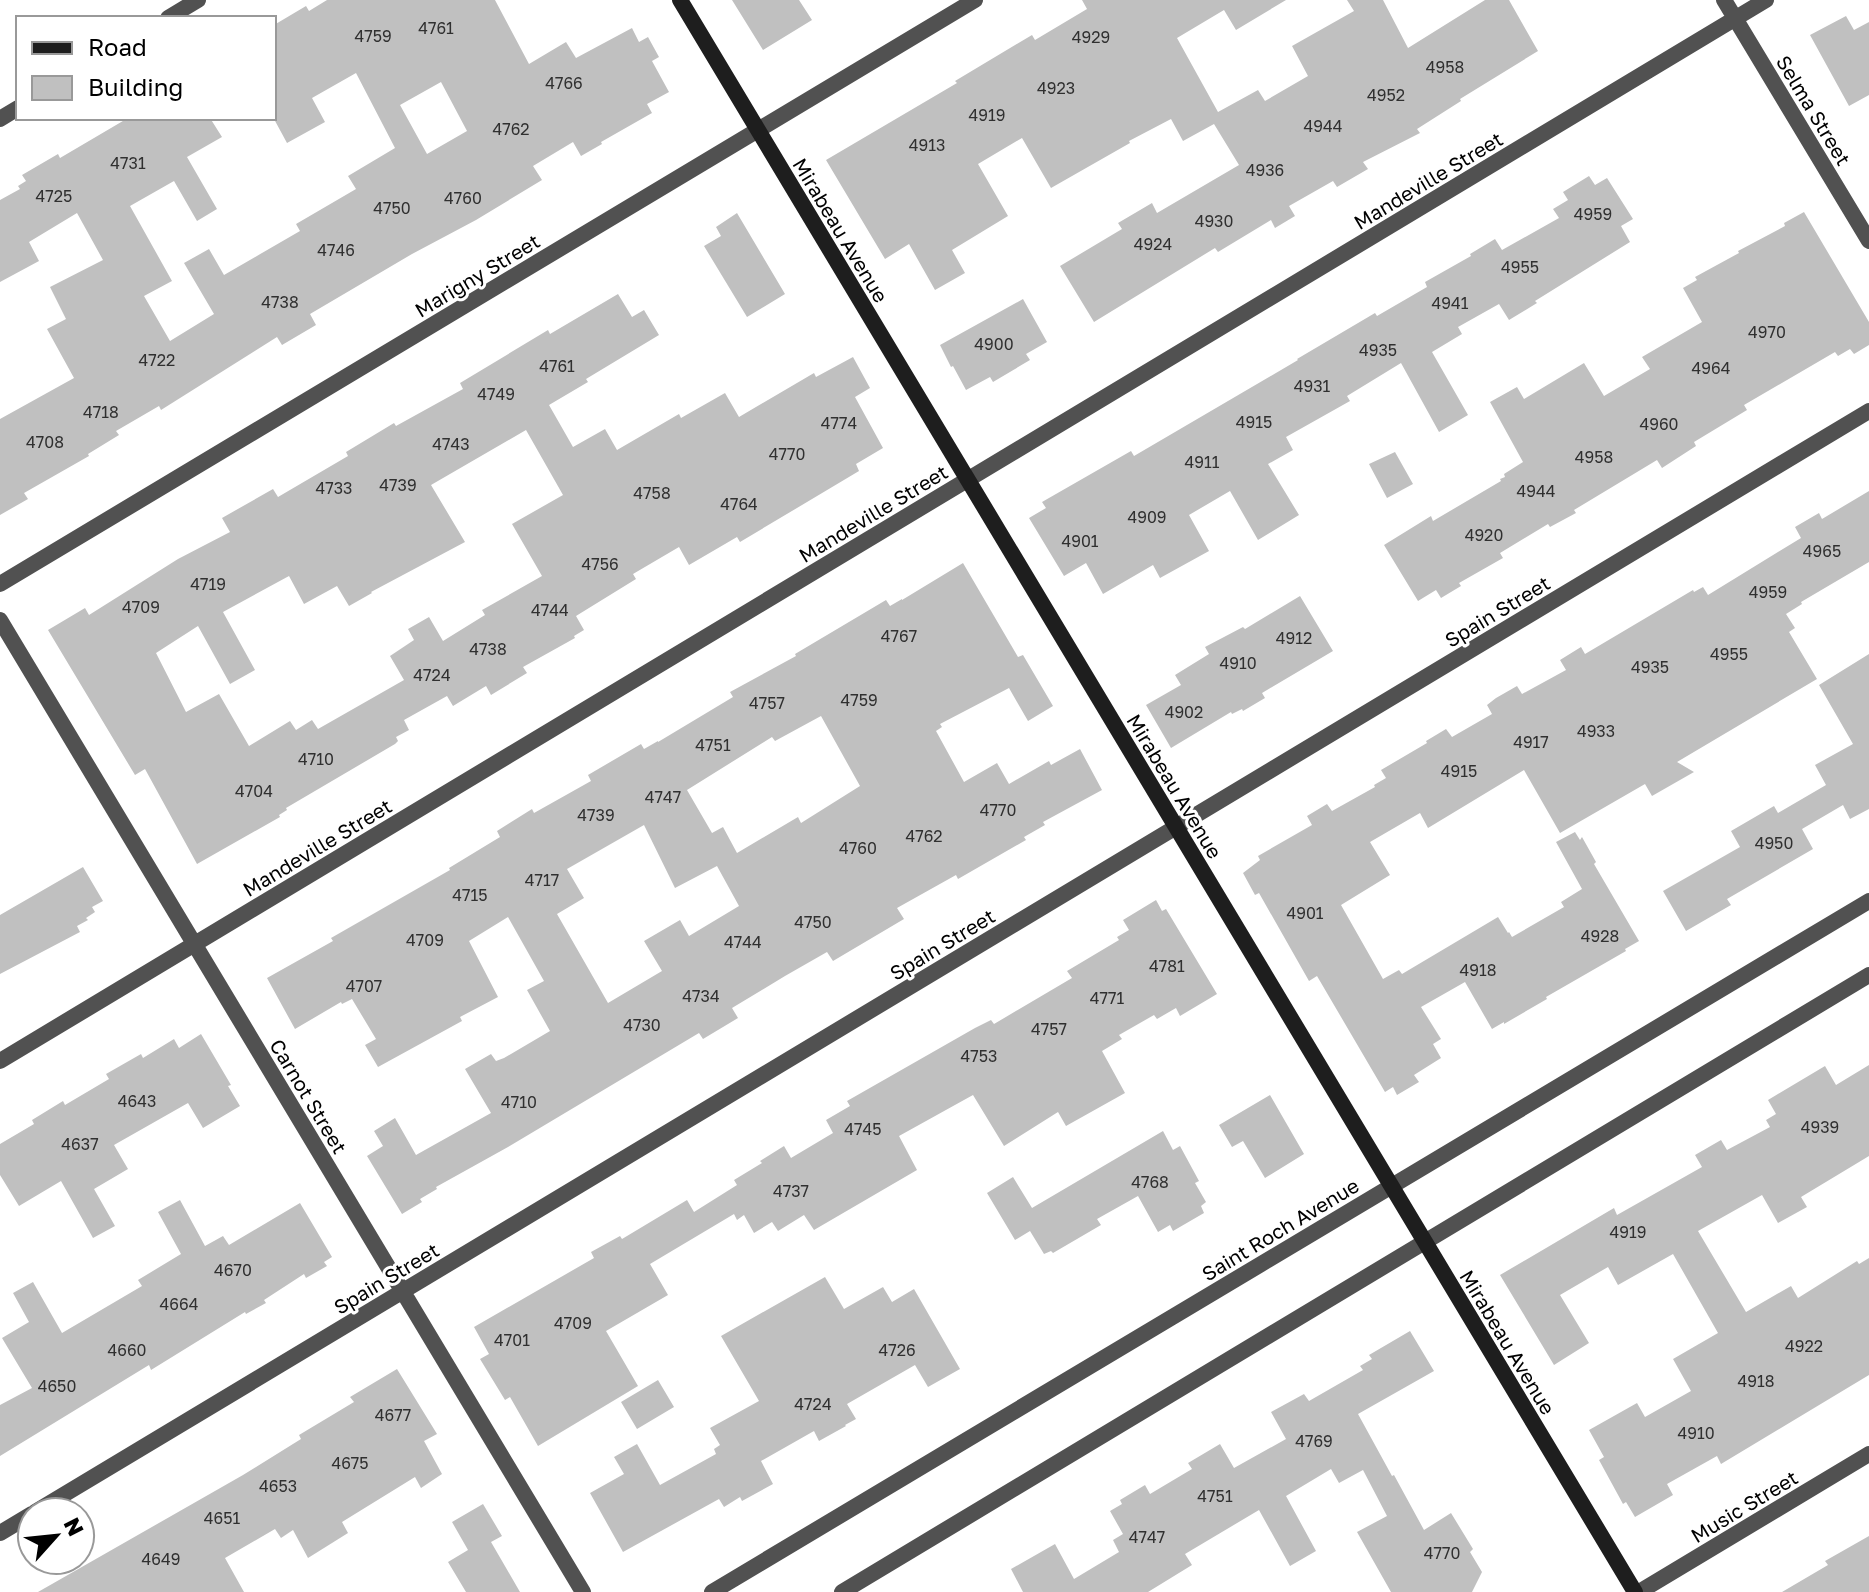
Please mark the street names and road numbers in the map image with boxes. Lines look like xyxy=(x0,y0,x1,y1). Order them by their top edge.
street label: Selma Street xyxy=(1772,51,1856,169)
street label: Mandeville Street xyxy=(1349,126,1507,234)
street label: Mirabeau Avenue xyxy=(788,153,894,307)
street label: Marigny Street xyxy=(410,228,544,322)
street label: Mandeville Street xyxy=(794,459,952,567)
street label: Spain Street xyxy=(1440,570,1554,652)
street label: Mirabeau Avenue xyxy=(1122,709,1228,863)
street label: Mandeville Street xyxy=(238,793,396,901)
street label: Spain Street xyxy=(885,903,999,985)
street label: Carnot Street xyxy=(265,1034,353,1158)
street label: Saint Roch Avenue xyxy=(1197,1173,1363,1285)
street label: Spain Street xyxy=(329,1237,443,1319)
street label: Mirabeau Avenue xyxy=(1455,1265,1561,1419)
street label: Music Street xyxy=(1686,1465,1802,1547)

